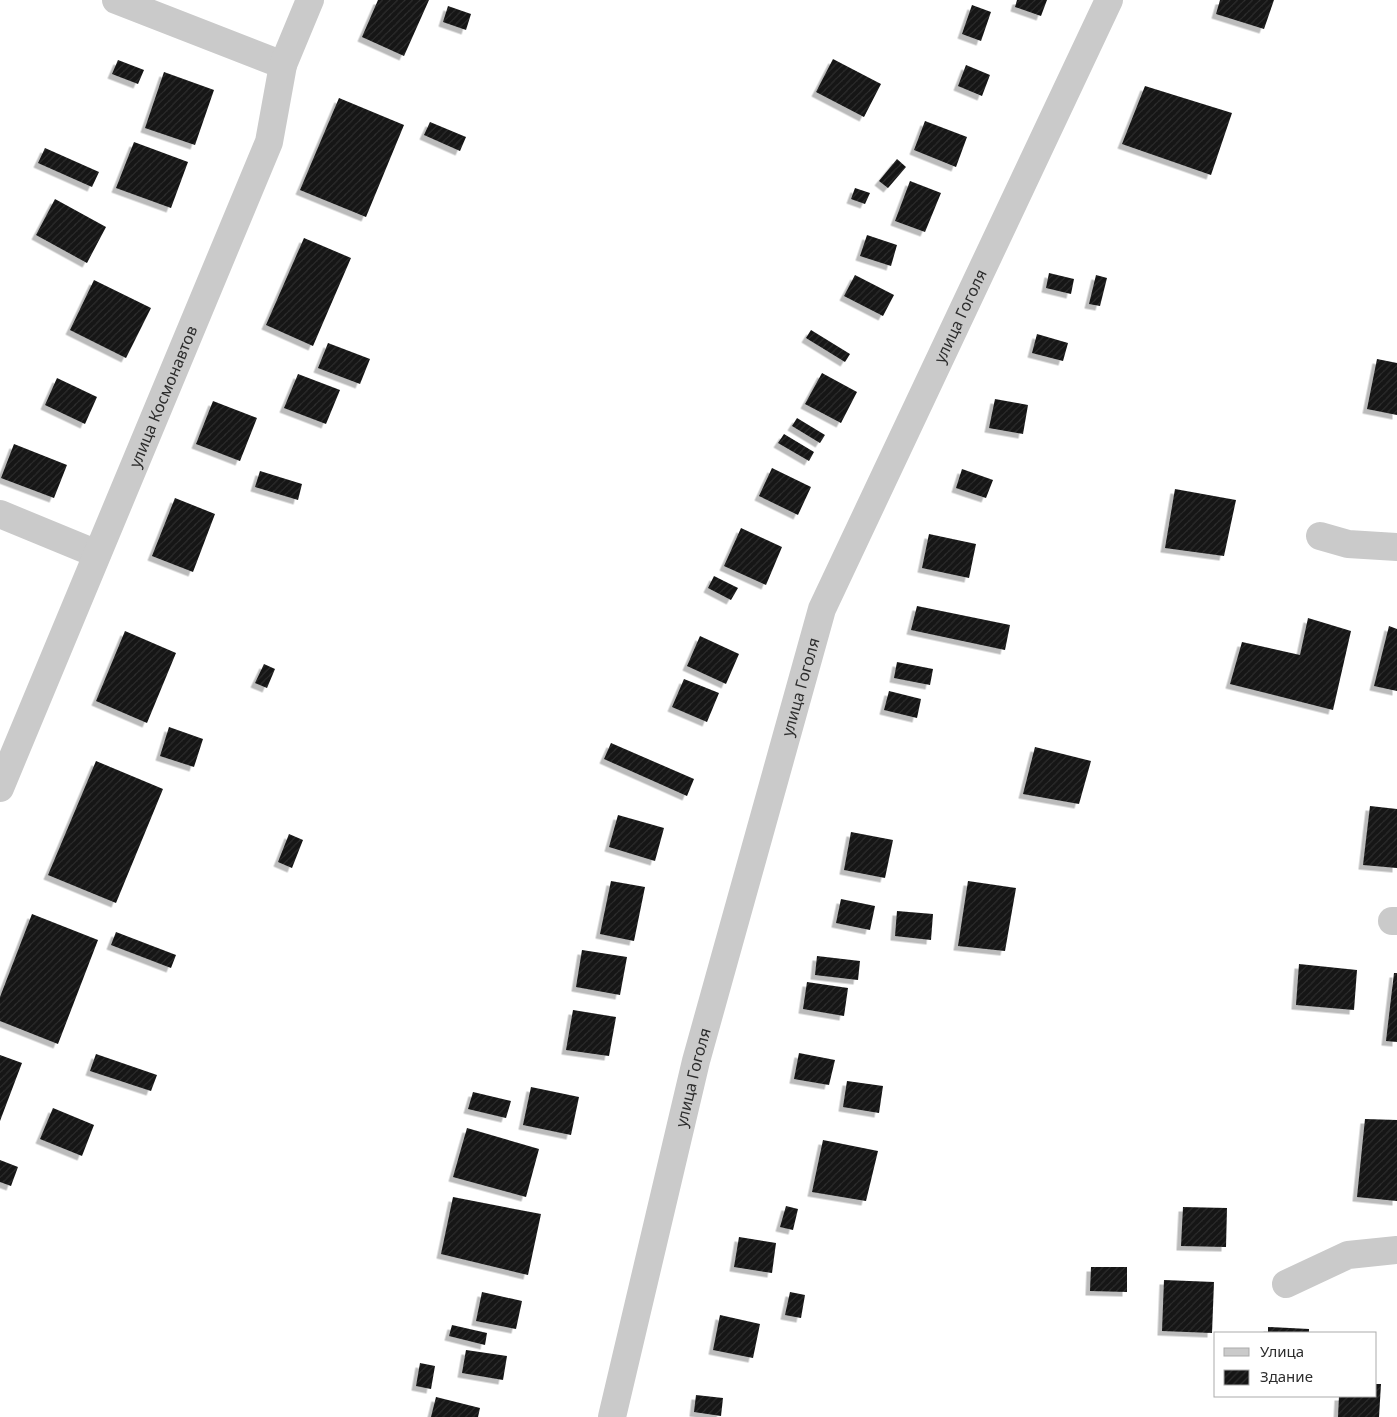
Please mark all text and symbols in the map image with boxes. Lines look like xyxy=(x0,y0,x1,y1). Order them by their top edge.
street label: улица Гоголя xyxy=(929,265,992,367)
street label: улица Космонавтов xyxy=(124,322,202,471)
street label: улица Гоголя xyxy=(776,635,824,739)
street label: улица Гоголя xyxy=(670,1025,716,1129)
legend xyxy=(1214,1332,1377,1397)
text: Улица xyxy=(1260,1341,1304,1361)
text: Здание xyxy=(1260,1366,1313,1386)

